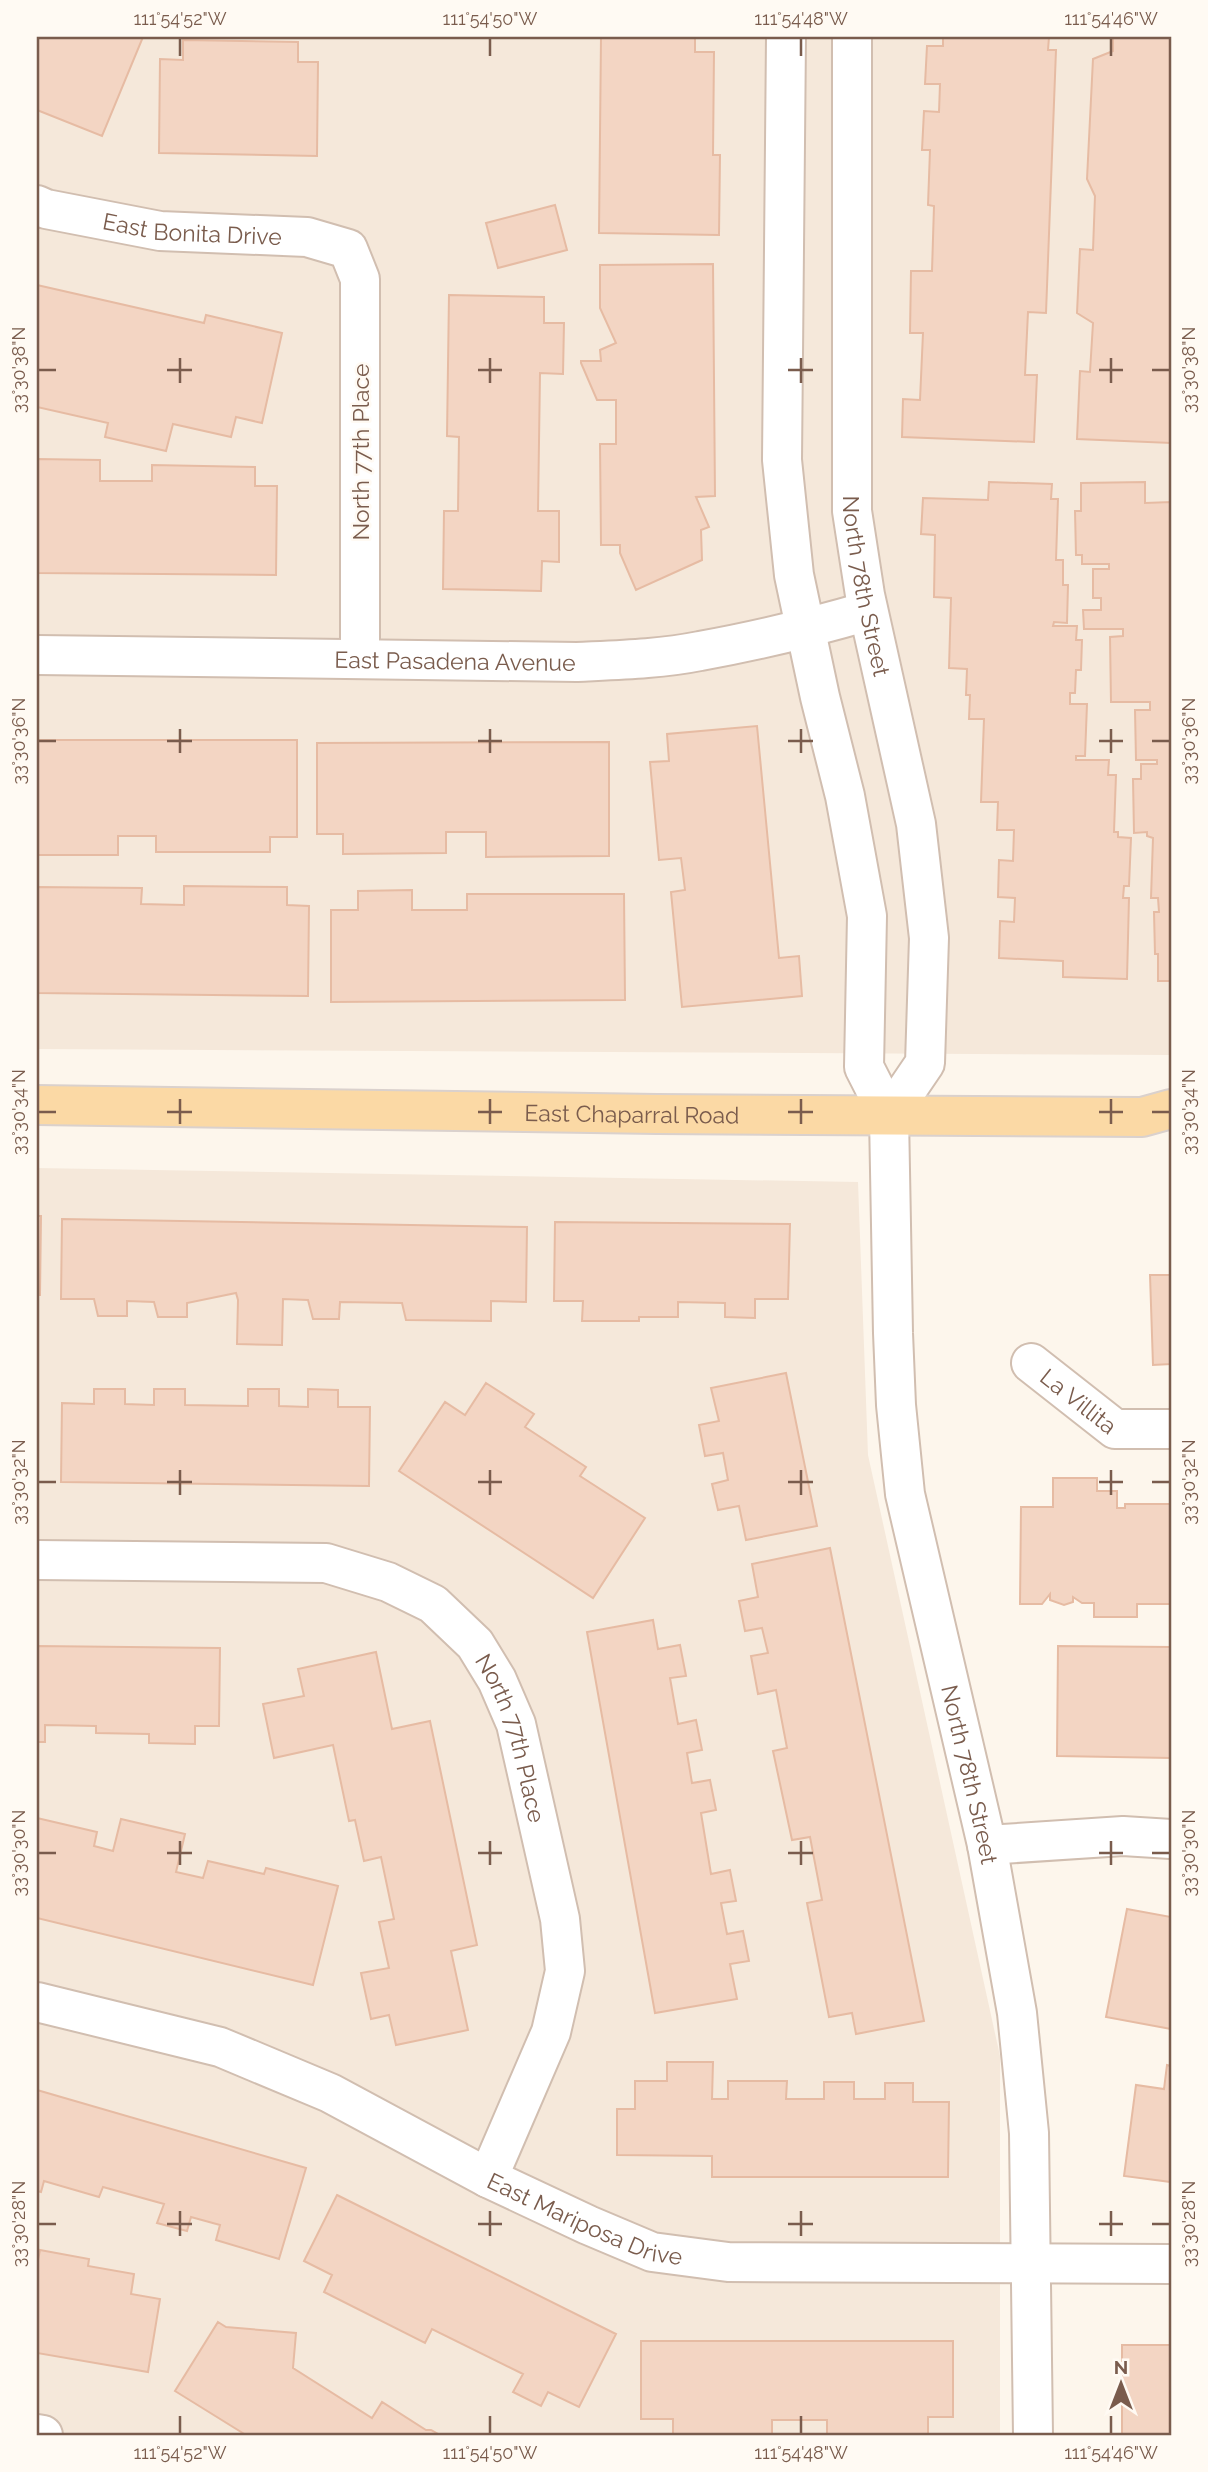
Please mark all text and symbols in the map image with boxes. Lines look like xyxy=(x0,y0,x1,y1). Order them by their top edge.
text: 111°54'52"W xyxy=(133,8,227,29)
text: 111°54'50"W xyxy=(443,8,538,29)
text: 111°54'48"W xyxy=(754,8,848,29)
text: 111°54'46"W xyxy=(1064,8,1158,29)
street label: East Bonita Drive xyxy=(101,207,282,249)
text: 33°30'38"N xyxy=(8,327,29,413)
text: 33°30'38"N xyxy=(1178,327,1199,413)
street label: North 77th Place xyxy=(347,364,374,541)
street label: North 78th Street xyxy=(839,495,896,679)
street label: East Pasadena Avenue xyxy=(334,645,576,675)
text: 33°30'36"N xyxy=(8,698,29,784)
text: 33°30'36"N xyxy=(1178,698,1199,784)
text: 33°30'34"N xyxy=(8,1069,29,1155)
text: 33°30'34"N xyxy=(1178,1069,1199,1155)
street label: East Chaparral Road xyxy=(524,1099,740,1128)
street label: La Villita xyxy=(1035,1362,1123,1439)
text: 33°30'32"N xyxy=(8,1439,29,1525)
text: 33°30'32"N xyxy=(1178,1439,1199,1525)
street label: North 77th Place xyxy=(471,1648,551,1825)
street label: North 78th Street xyxy=(937,1682,1004,1866)
text: 33°30'30"N xyxy=(8,1810,29,1896)
text: 33°30'30"N xyxy=(1178,1810,1199,1896)
street label: East Mariposa Drive xyxy=(483,2166,684,2269)
text: 33°30'28"N xyxy=(8,2181,29,2267)
text: 33°30'28"N xyxy=(1178,2181,1199,2267)
north arrow xyxy=(1086,2350,1156,2420)
text: N xyxy=(1114,2356,1128,2378)
text: 111°54'52"W xyxy=(133,2442,227,2463)
text: 111°54'50"W xyxy=(443,2442,538,2463)
text: 111°54'48"W xyxy=(754,2442,848,2463)
text: 111°54'46"W xyxy=(1064,2442,1158,2463)

